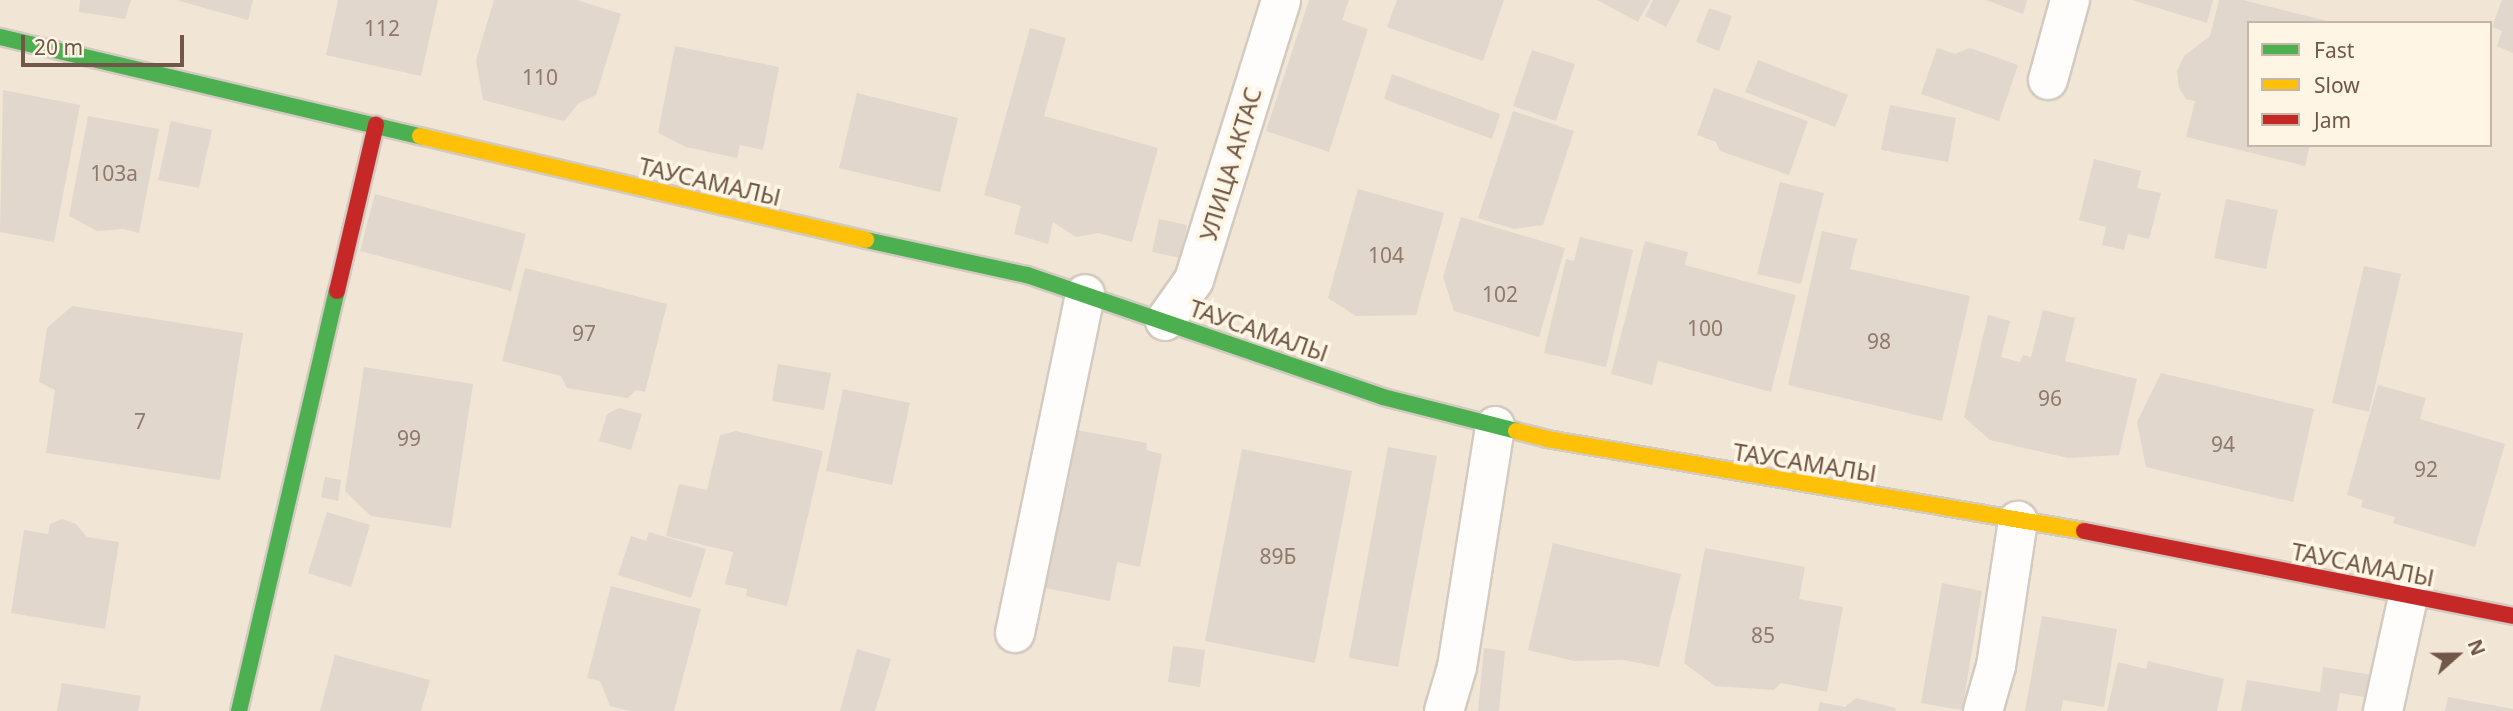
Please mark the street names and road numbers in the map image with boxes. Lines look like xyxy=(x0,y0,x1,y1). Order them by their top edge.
street label: УЛИЦА АКТАС xyxy=(1193,84,1267,244)
street label: ТАУСАМАЛЫ xyxy=(636,151,784,211)
street label: ТАУСАМАЛЫ xyxy=(1186,293,1332,367)
street label: ТАУСАМАЛЫ xyxy=(1731,436,1879,488)
street label: ТАУСАМАЛЫ xyxy=(2289,536,2437,592)

